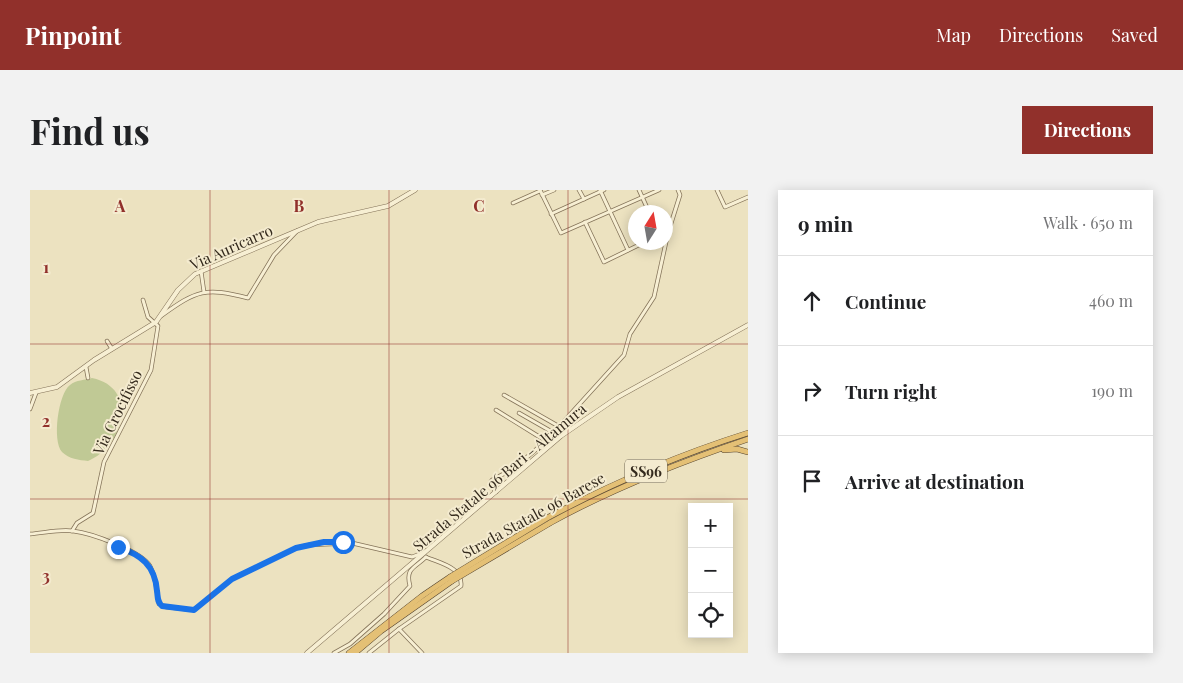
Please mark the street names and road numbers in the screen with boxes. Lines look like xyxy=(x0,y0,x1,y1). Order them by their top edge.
street label: Via Auricarro xyxy=(185,220,276,275)
street label: Via Crocifisso xyxy=(87,366,146,459)
street label: Strada Statale 96 Bari - Altamura xyxy=(408,398,590,556)
road number: SS96 xyxy=(625,460,667,482)
street label: Strada Statale 96 Barese xyxy=(458,467,608,563)

